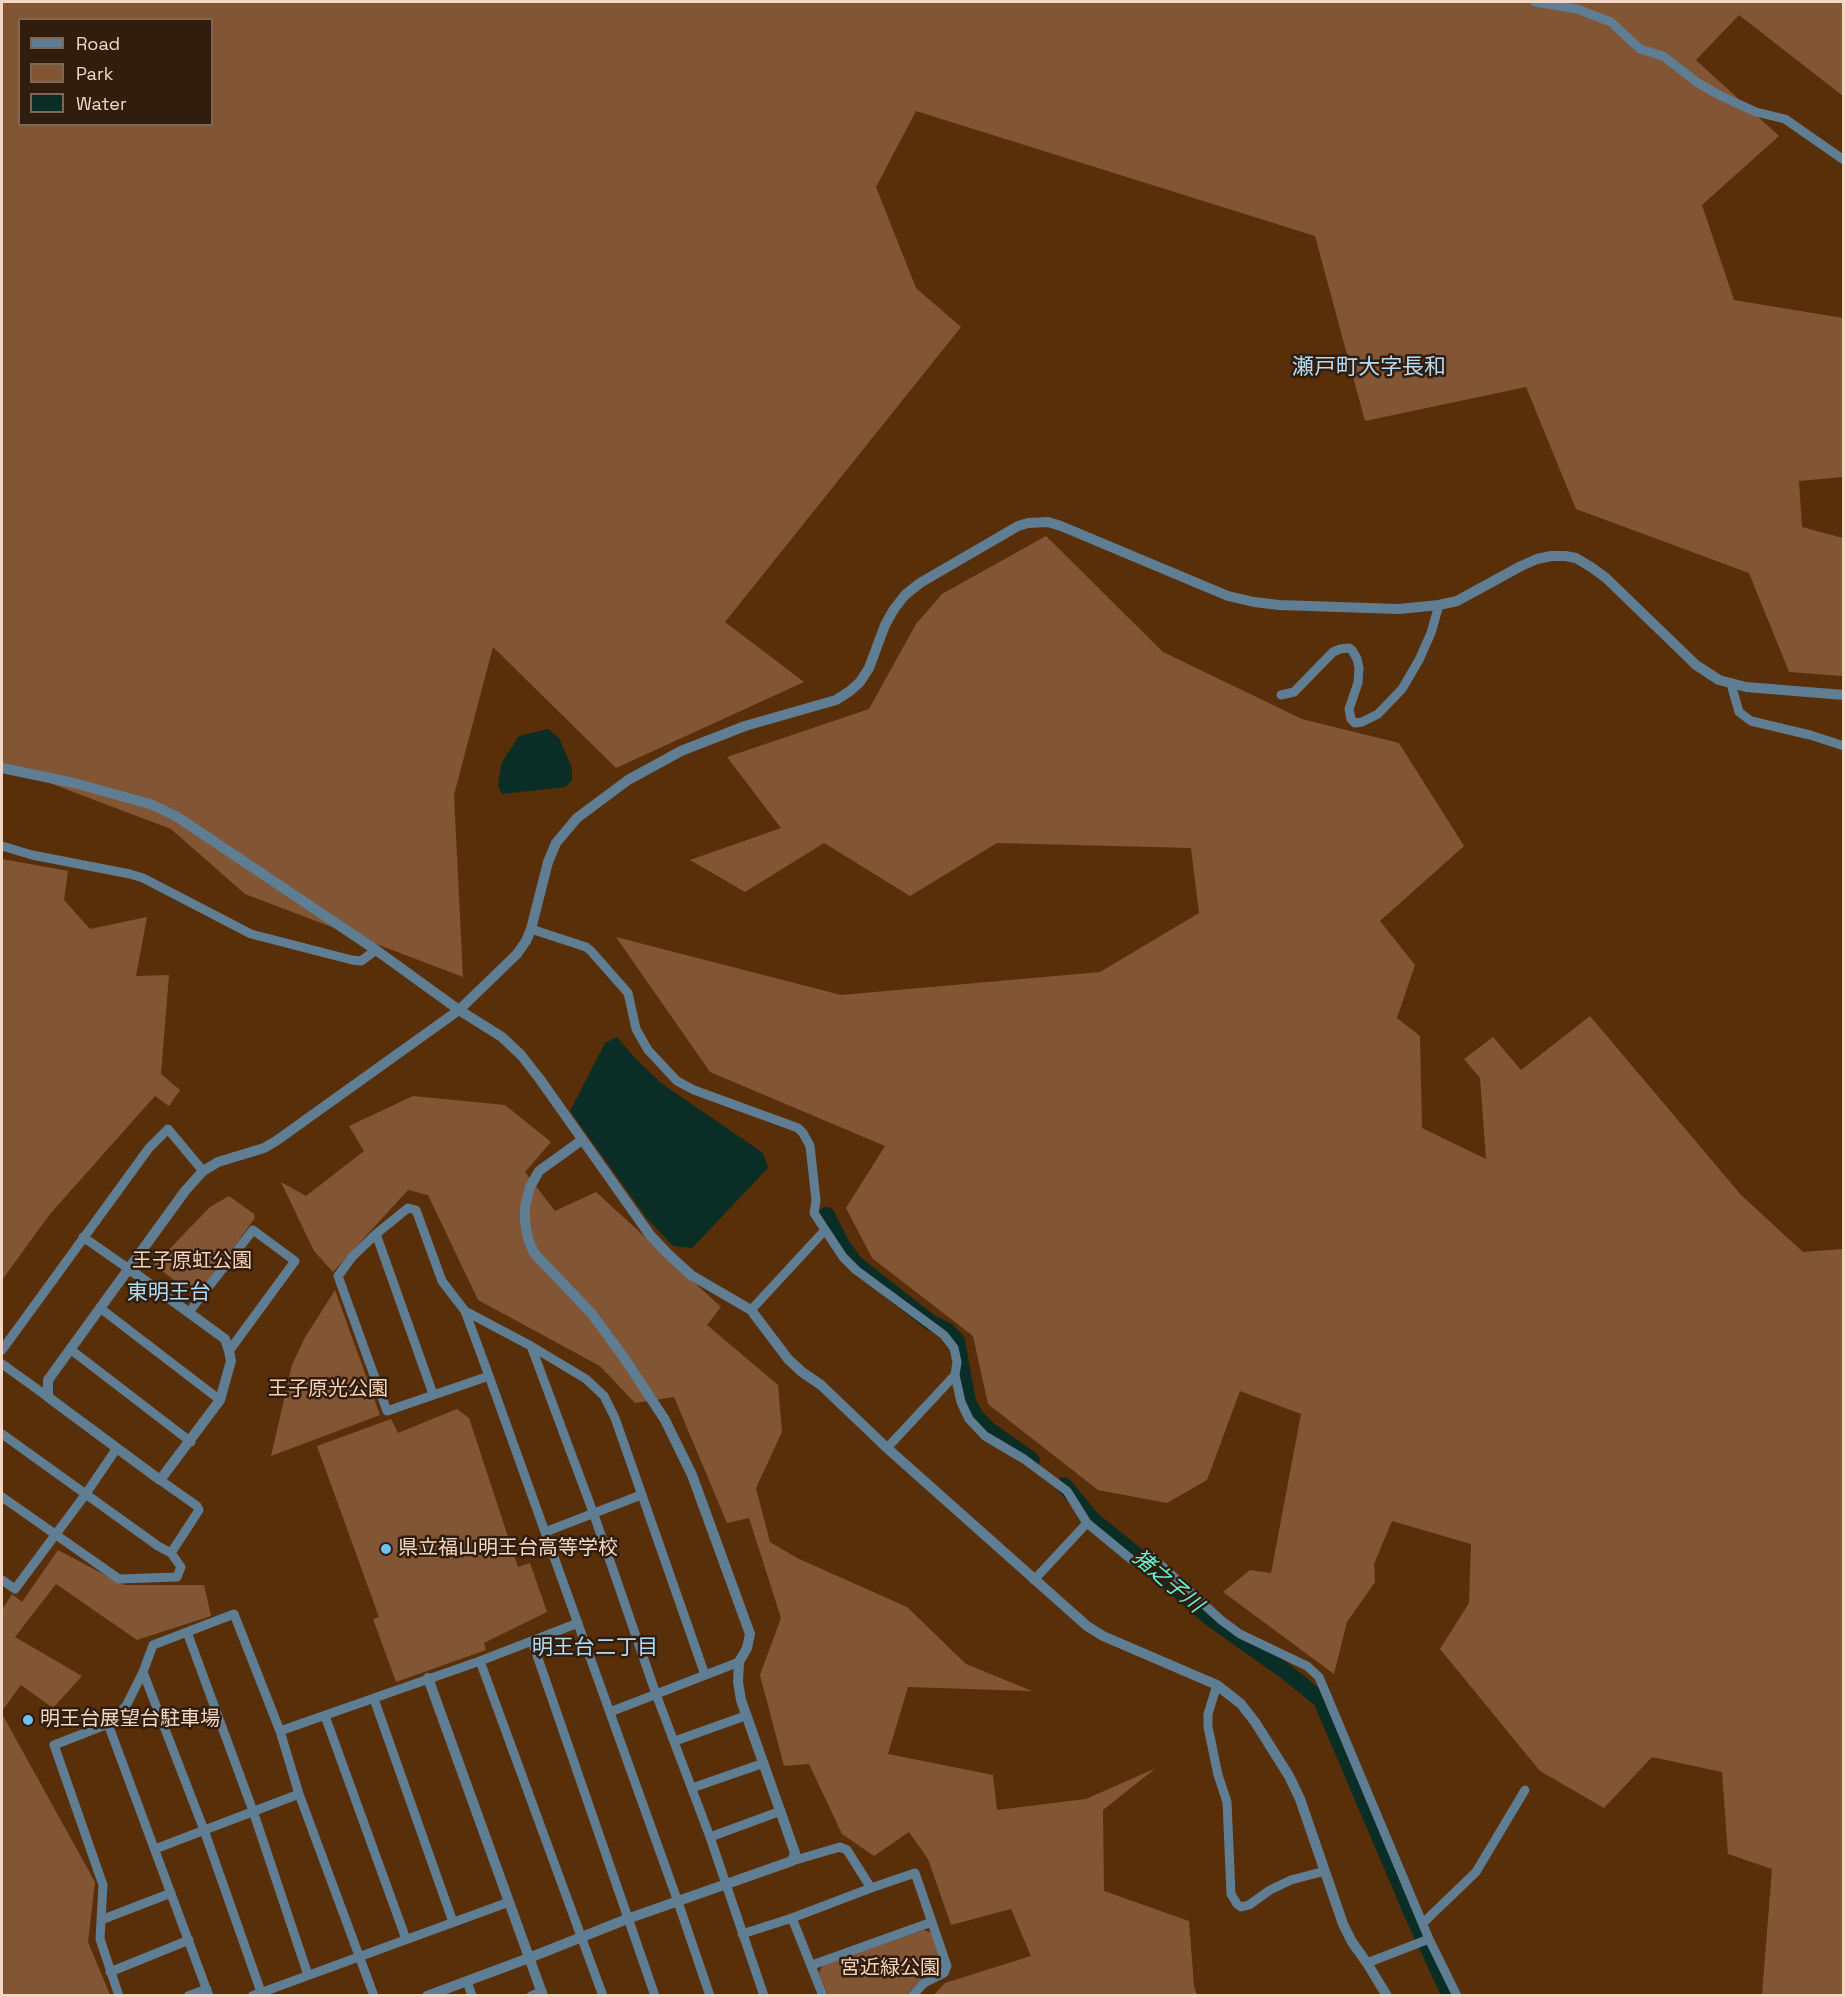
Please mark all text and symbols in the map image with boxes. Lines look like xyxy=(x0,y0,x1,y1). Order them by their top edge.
legend xyxy=(18,18,213,126)
text: Road xyxy=(76,32,120,55)
text: Park xyxy=(76,62,113,85)
text: Water xyxy=(76,92,127,115)
district label: 瀬戸町大字長和 xyxy=(1292,355,1446,381)
park label: 王子原虹公園 xyxy=(132,1250,252,1274)
district label: 東明王台 xyxy=(127,1280,211,1306)
park label: 王子原光公園 xyxy=(268,1378,388,1402)
place label: 県立福山明王台高等学校 xyxy=(398,1537,618,1561)
marker: 県立福山明王台高等学校 xyxy=(379,1542,393,1556)
water label: 猪之子川 xyxy=(1127,1545,1207,1619)
district label: 明王台二丁目 xyxy=(532,1635,658,1661)
place label: 明王台展望台駐車場 xyxy=(40,1708,220,1732)
marker: 明王台展望台駐車場 xyxy=(21,1713,35,1727)
park label: 宮近緑公園 xyxy=(840,1957,940,1981)

